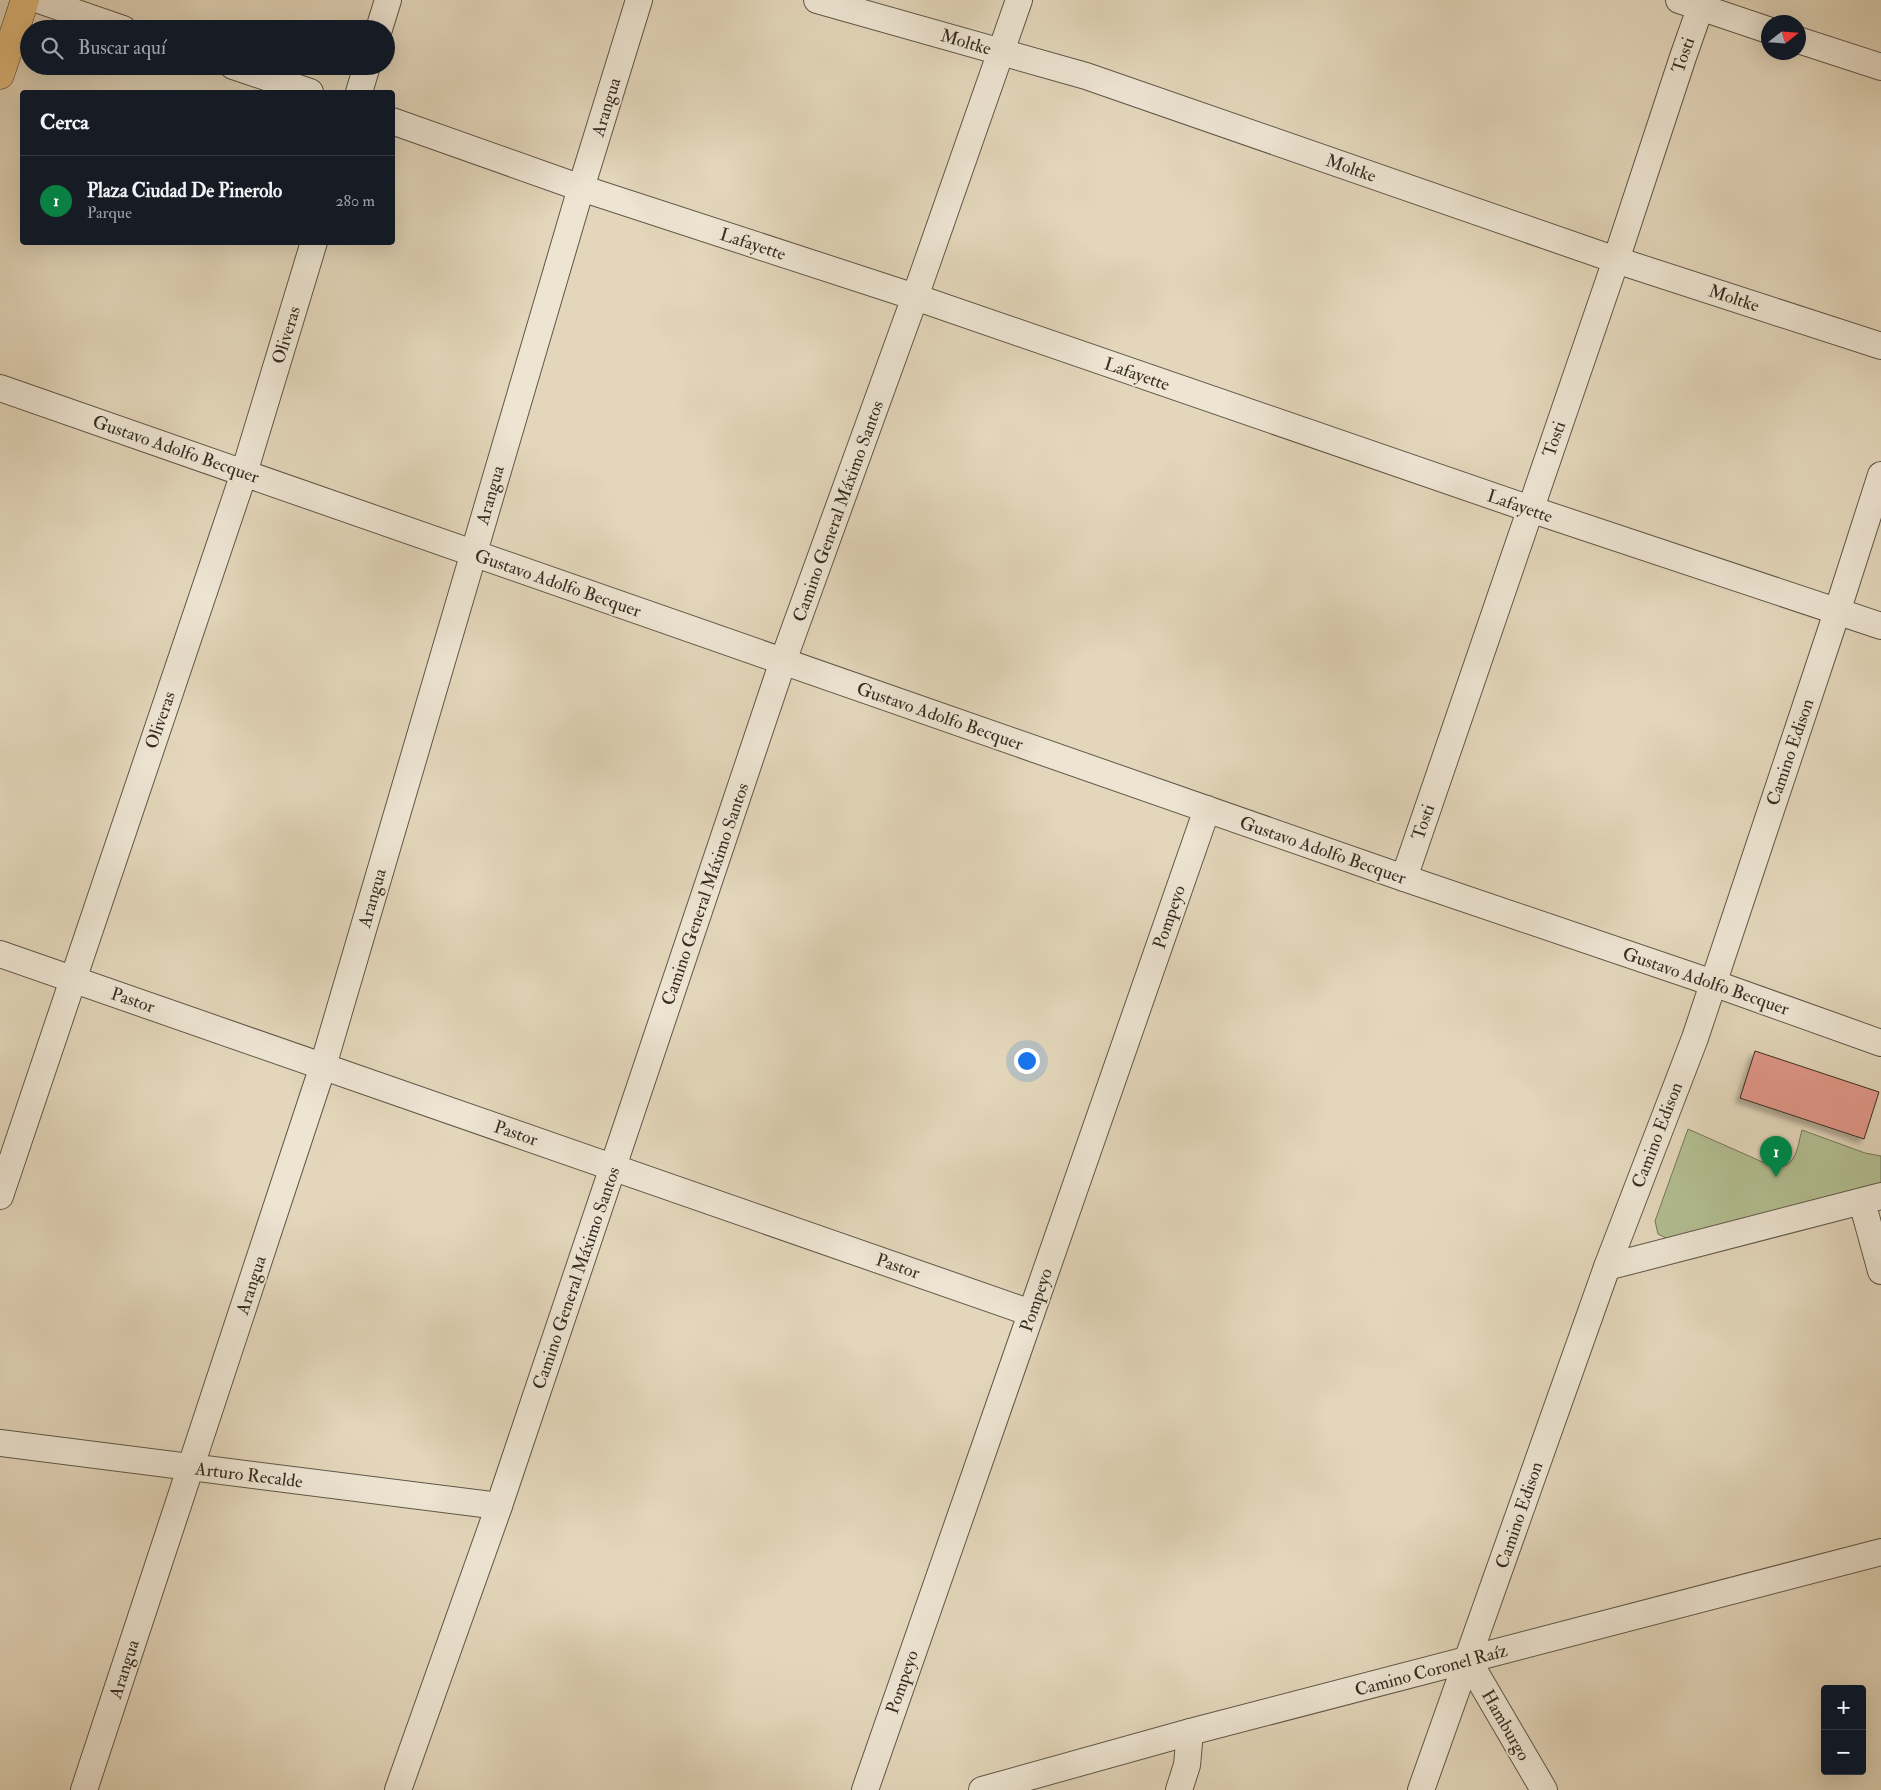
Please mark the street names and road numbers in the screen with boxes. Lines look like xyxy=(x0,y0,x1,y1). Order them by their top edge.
street label: Moltke xyxy=(938,24,994,61)
street label: Tosti xyxy=(1667,34,1700,76)
street label: Arangua xyxy=(586,74,627,140)
street label: Moltke xyxy=(1323,149,1380,188)
street label: Lafayette xyxy=(717,223,789,266)
street label: Moltke xyxy=(1706,280,1763,318)
street label: Oliveras xyxy=(267,303,306,367)
street label: Lafayette xyxy=(1101,353,1173,397)
street label: Camino General Máximo Santos xyxy=(788,397,889,625)
street label: Gustavo Adolfo Becquer xyxy=(89,410,262,489)
street label: Tosti xyxy=(1538,418,1571,460)
street label: Arangua xyxy=(471,462,510,528)
street label: Lafayette xyxy=(1484,485,1556,529)
street label: Gustavo Adolfo Becquer xyxy=(471,544,644,623)
street label: Gustavo Adolfo Becquer xyxy=(853,677,1026,756)
street label: Oliveras xyxy=(140,688,181,752)
street label: Camino Edison xyxy=(1761,696,1820,809)
street label: Camino General Máximo Santos xyxy=(657,780,754,1009)
street label: Tosti xyxy=(1407,801,1440,843)
street label: Gustavo Adolfo Becquer xyxy=(1236,811,1409,890)
street label: Arangua xyxy=(353,865,392,931)
street label: Pompeyo xyxy=(1148,882,1191,952)
street label: Gustavo Adolfo Becquer xyxy=(1619,942,1792,1021)
street label: Pastor xyxy=(108,982,158,1019)
street label: Camino Edison xyxy=(1627,1079,1688,1191)
street label: Pastor xyxy=(491,1115,541,1152)
street label: Camino General Máximo Santos xyxy=(528,1164,625,1393)
street label: Pastor xyxy=(873,1248,923,1285)
street label: Arangua xyxy=(231,1252,272,1318)
street label: Pompeyo xyxy=(1015,1265,1058,1335)
street label: Arturo Recalde xyxy=(193,1457,305,1494)
street label: Camino Edison xyxy=(1490,1459,1549,1572)
street label: Arangua xyxy=(104,1636,145,1702)
street label: Camino Coronel Raíz xyxy=(1352,1639,1510,1702)
street label: Pompeyo xyxy=(881,1647,924,1717)
street label: Hamburgo xyxy=(1476,1686,1535,1765)

